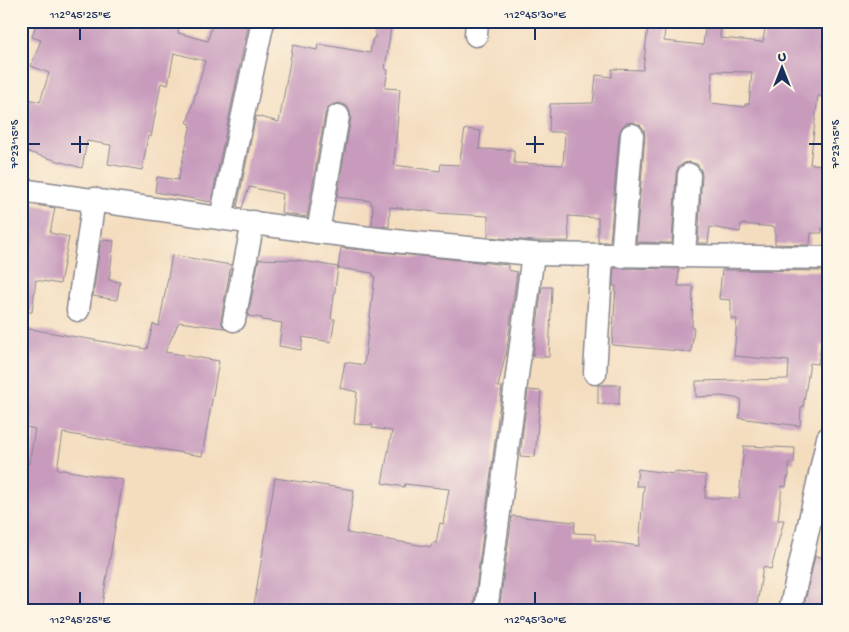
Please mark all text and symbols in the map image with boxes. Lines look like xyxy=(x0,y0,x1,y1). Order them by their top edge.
text: 112°45'25"E xyxy=(49,9,111,23)
text: 112°45'30"E xyxy=(503,9,566,23)
north arrow xyxy=(756,42,806,92)
text: U xyxy=(778,49,786,66)
text: 7°23'15"S xyxy=(9,119,23,169)
text: 7°23'15"S xyxy=(830,119,844,169)
text: 112°45'25"E xyxy=(49,614,111,628)
text: 112°45'30"E xyxy=(503,614,566,628)

